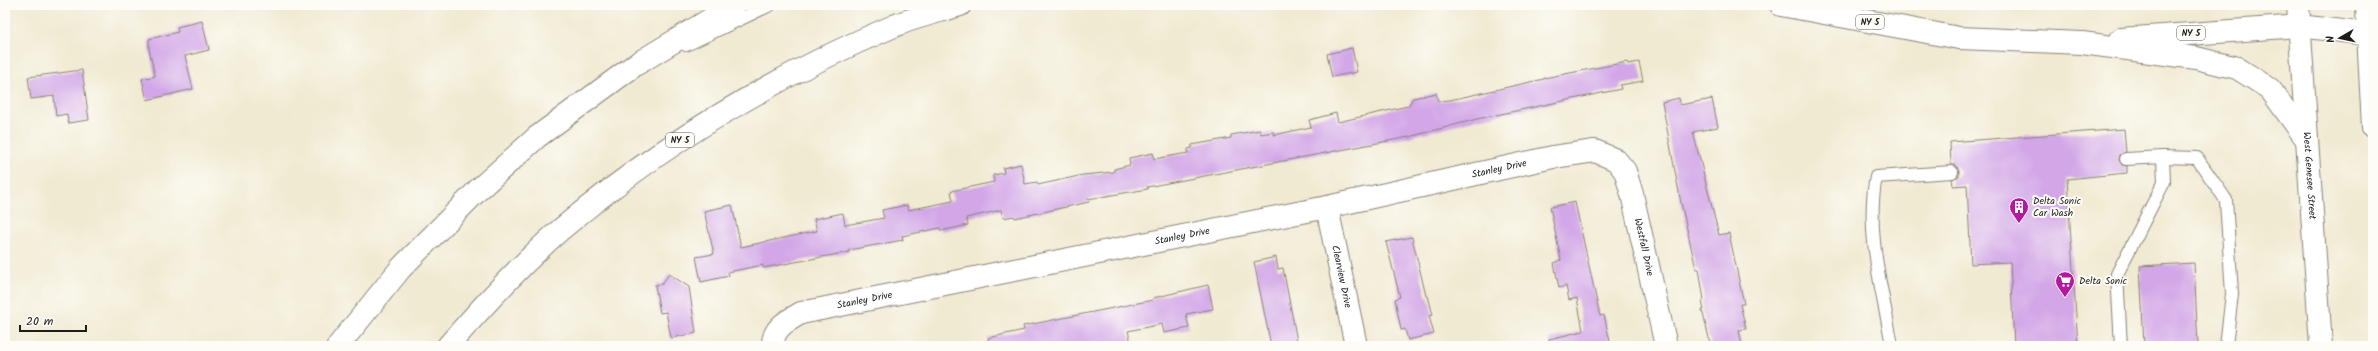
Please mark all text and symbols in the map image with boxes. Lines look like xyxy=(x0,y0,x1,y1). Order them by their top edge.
road number: NY 5 xyxy=(1856,15,1884,29)
north arrow xyxy=(2320,18,2360,58)
road number: NY 5 xyxy=(2177,26,2205,40)
text: N xyxy=(2322,35,2341,44)
street label: West Genesee Street xyxy=(2299,131,2320,220)
road number: NY 5 xyxy=(666,133,694,147)
street label: Stanley Drive xyxy=(1470,155,1529,183)
place label: Delta Sonic Car Wash xyxy=(2033,193,2082,221)
building icon: Delta Sonic Car Wash xyxy=(2008,196,2030,224)
street label: Westfall Drive xyxy=(1630,217,1658,278)
street label: Stanley Drive xyxy=(1153,223,1212,250)
street label: Clearview Drive xyxy=(1327,244,1356,310)
supermarket icon: Delta Sonic xyxy=(2054,270,2076,298)
place label: Delta Sonic xyxy=(2079,273,2128,289)
street label: Stanley Drive xyxy=(836,287,894,314)
scale bar xyxy=(20,307,86,333)
text: 20 m xyxy=(26,312,54,331)

